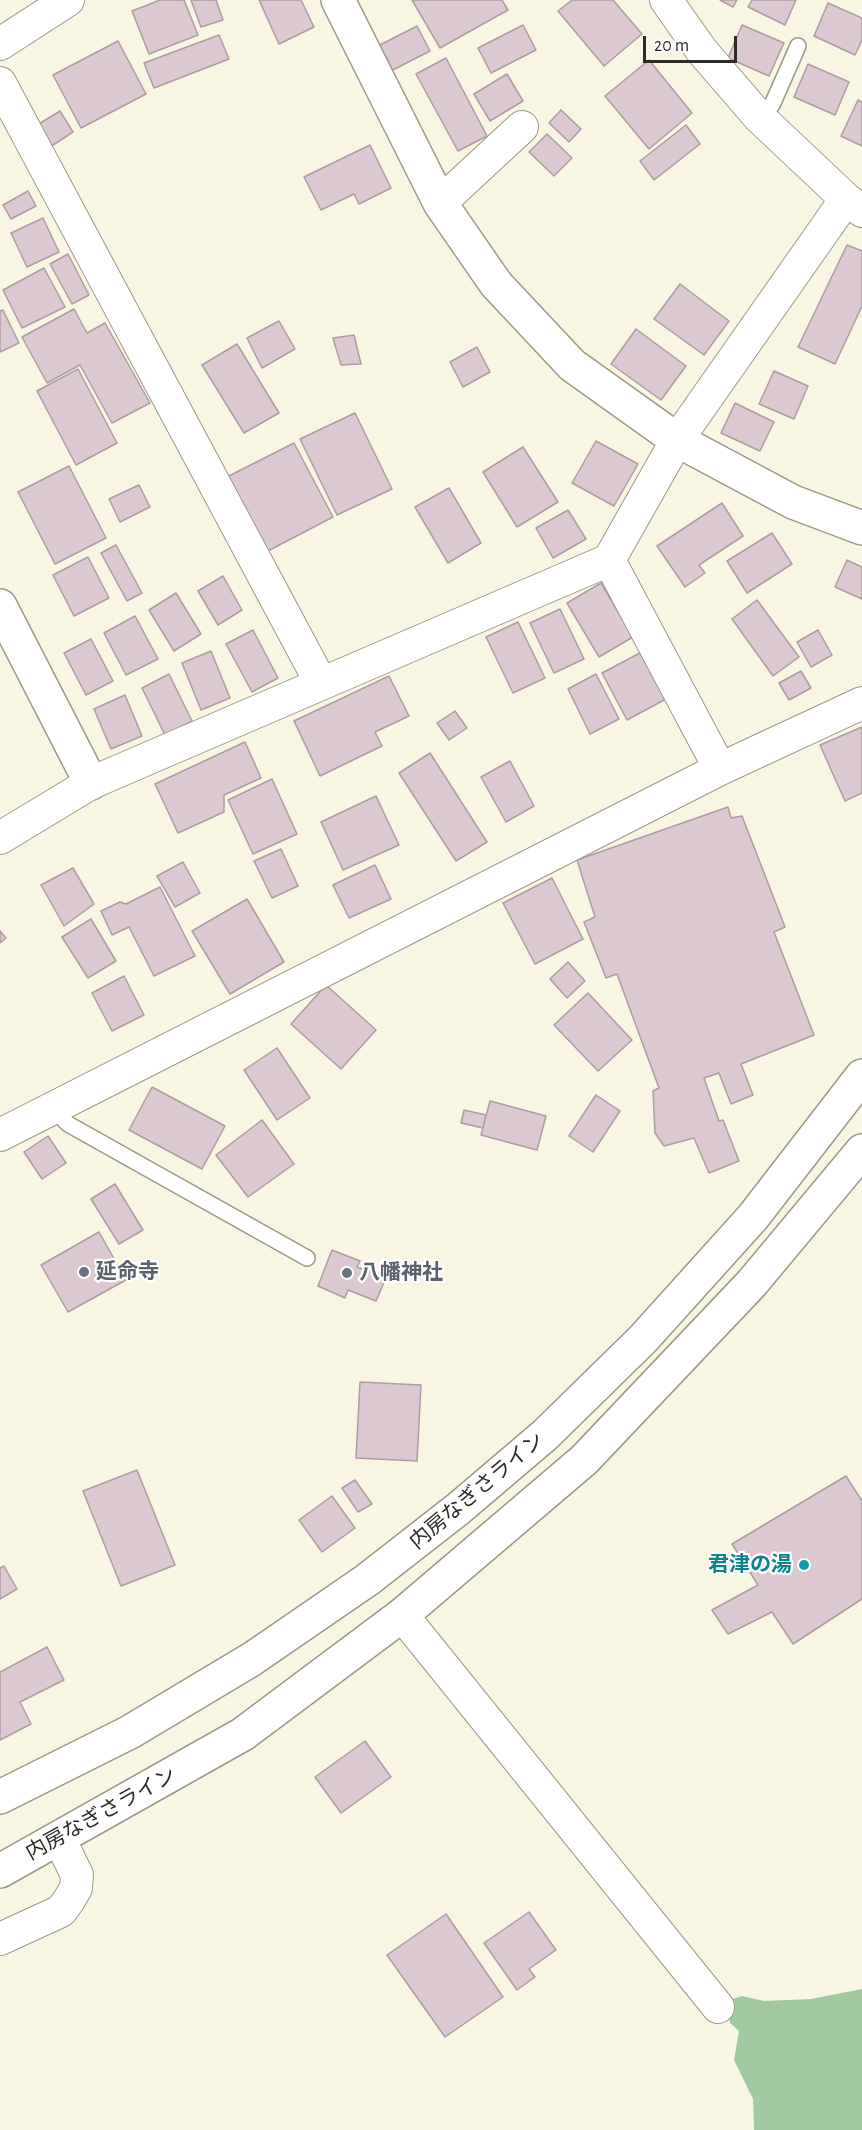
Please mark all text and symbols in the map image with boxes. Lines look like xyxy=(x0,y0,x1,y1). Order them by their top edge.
scale bar xyxy=(646,24,740,62)
text: 20 m xyxy=(654,37,689,55)
place label: 延命寺 xyxy=(96,1259,159,1285)
place label: 八幡神社 xyxy=(359,1260,443,1286)
marker: 延命寺 xyxy=(77,1265,91,1279)
marker: 八幡神社 xyxy=(340,1266,354,1280)
street label: 内房なぎさライン xyxy=(405,1427,549,1555)
place label: 君津の湯 xyxy=(708,1552,792,1578)
marker: 君津の湯 xyxy=(797,1558,811,1572)
street label: 内房なぎさライン xyxy=(21,1762,181,1866)

